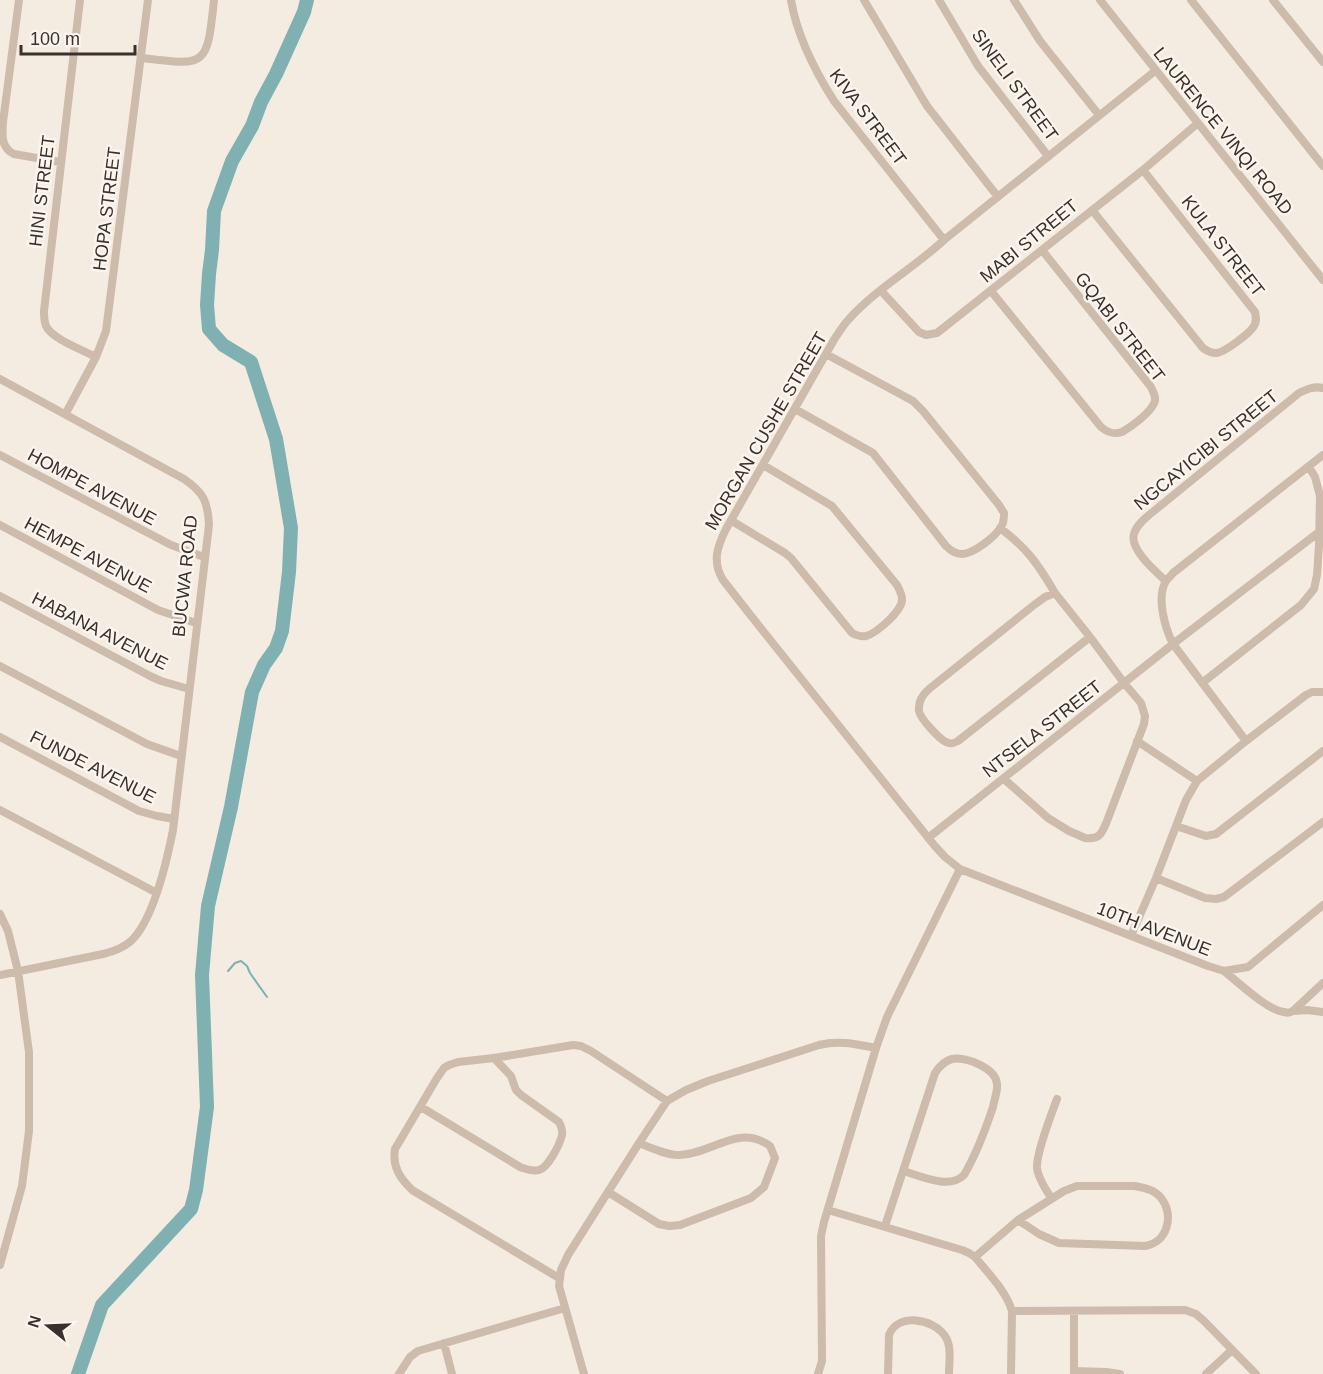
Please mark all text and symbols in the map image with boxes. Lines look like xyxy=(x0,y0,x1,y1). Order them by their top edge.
scale bar xyxy=(21,18,135,56)
street label: SINELI STREET xyxy=(968,25,1062,145)
text: 100 m xyxy=(30,29,80,49)
street label: LAURENCE VINQI ROAD xyxy=(1149,43,1297,219)
street label: KIVA STREET xyxy=(825,65,911,169)
street label: HINI STREET xyxy=(25,134,59,248)
street label: HOPA STREET xyxy=(89,146,125,272)
street label: KULA STREET xyxy=(1178,192,1268,300)
street label: MABI STREET xyxy=(976,195,1082,287)
street label: GQABI STREET xyxy=(1071,268,1169,386)
street label: MORGAN CUSHE STREET xyxy=(701,329,831,533)
street label: NGCAYICIBI STREET xyxy=(1130,386,1282,514)
street label: HOMPE AVENUE xyxy=(24,445,160,529)
street label: HEMPE AVENUE xyxy=(21,513,155,597)
street label: BUCWA ROAD xyxy=(169,514,201,638)
street label: HABANA AVENUE xyxy=(29,588,171,674)
street label: NTSELA STREET xyxy=(979,676,1105,782)
street label: FUNDE AVENUE xyxy=(27,727,159,807)
street label: 10TH AVENUE xyxy=(1094,898,1214,960)
north arrow xyxy=(18,1296,78,1356)
text: N xyxy=(24,1313,44,1330)

